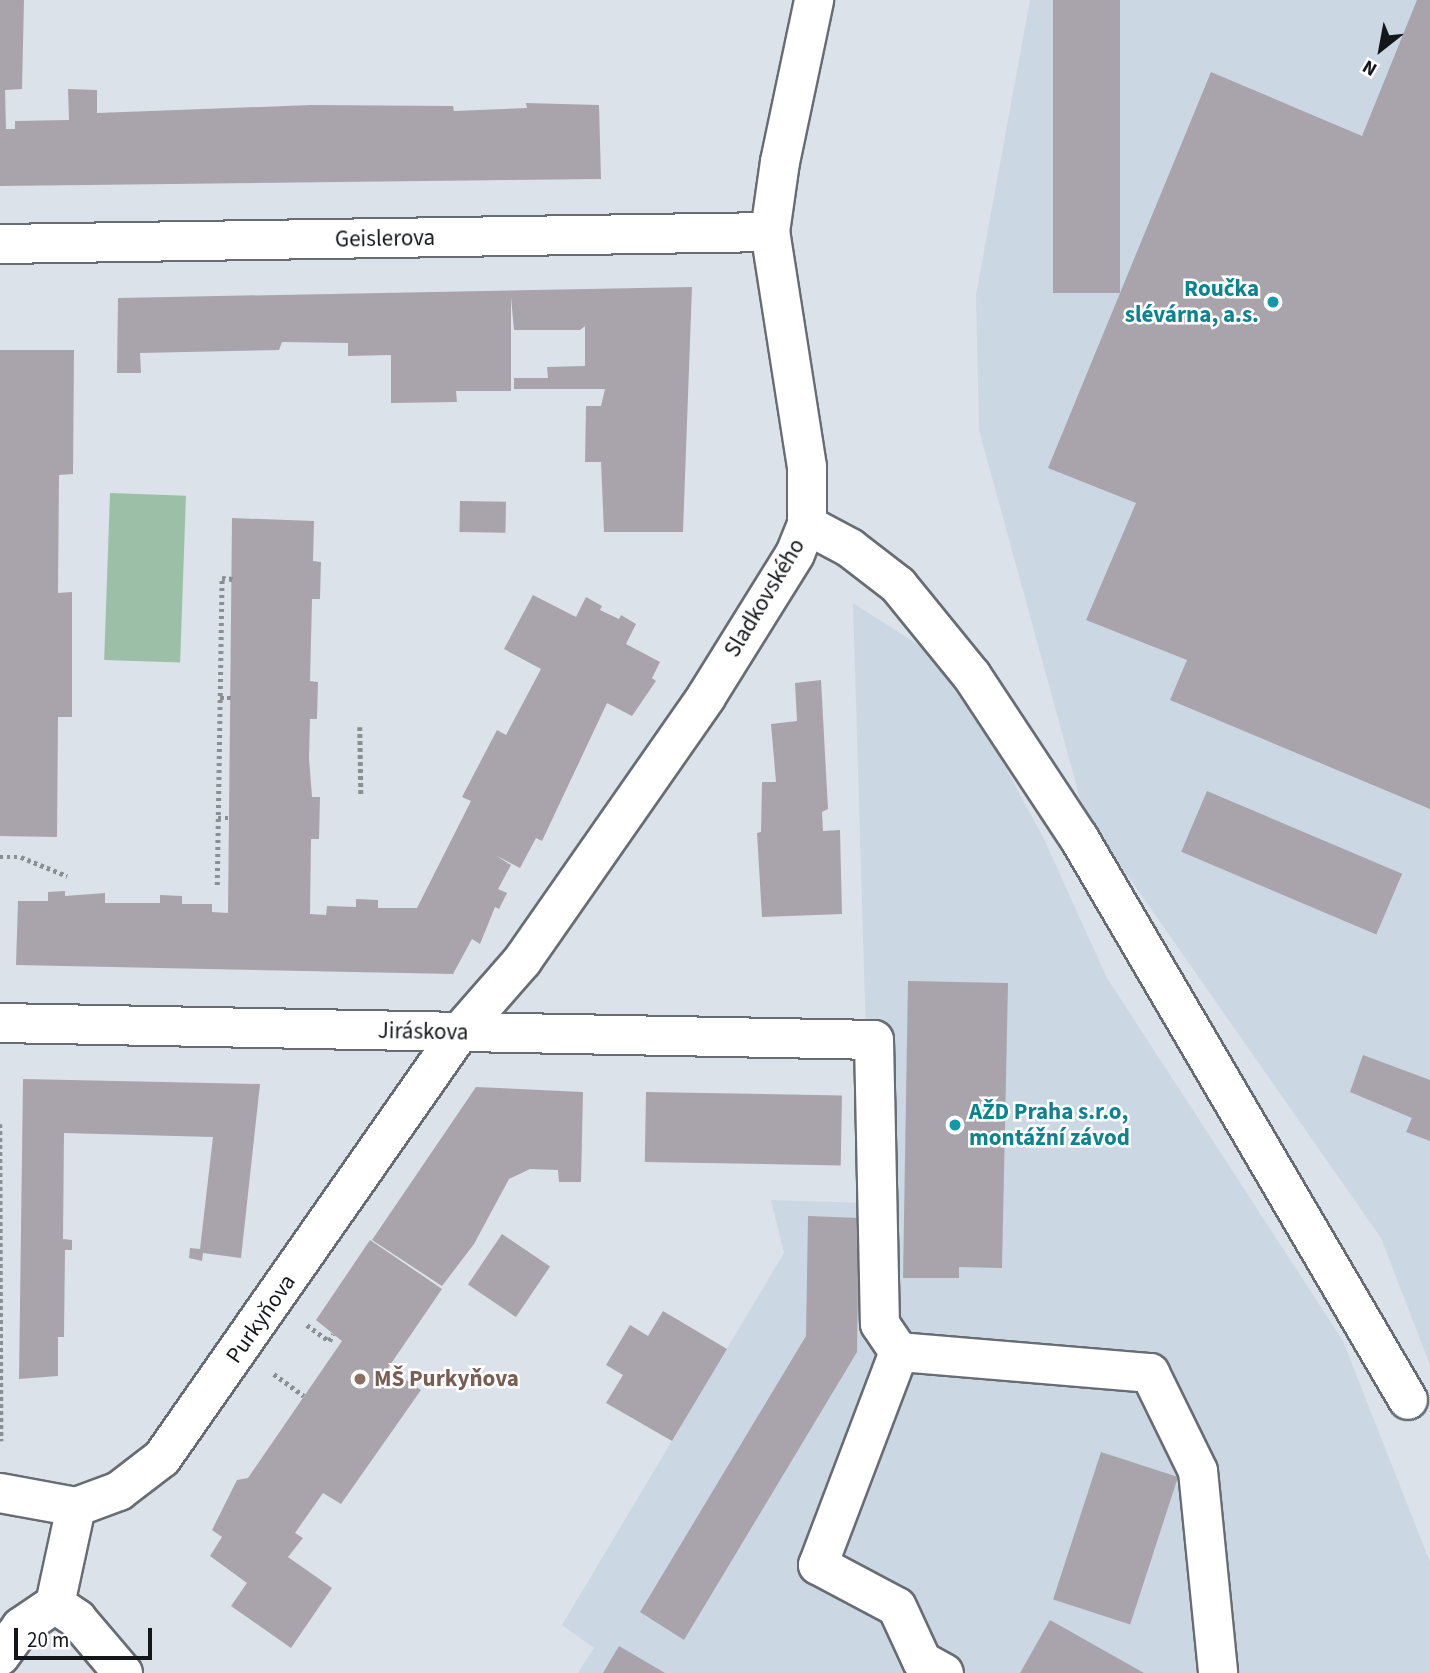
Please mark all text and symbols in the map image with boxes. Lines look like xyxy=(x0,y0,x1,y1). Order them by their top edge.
north arrow xyxy=(1346,14,1416,84)
text: N xyxy=(1358,53,1382,82)
street label: Geislerova xyxy=(335,224,435,254)
place label: Roučka slévárna, a.s. xyxy=(1125,275,1259,329)
marker: Roučka slévárna, a.s. xyxy=(1265,294,1281,310)
street label: Sladkovského xyxy=(719,534,811,662)
street label: Jiráskova xyxy=(377,1017,469,1047)
place label: AŽD Praha s.r.o, montážní závod xyxy=(969,1098,1130,1152)
marker: AŽD Praha s.r.o, montážní závod xyxy=(947,1117,963,1133)
street label: Purkyňova xyxy=(220,1269,302,1369)
place label: MŠ Purkyňova xyxy=(374,1365,519,1393)
marker: MŠ Purkyňova xyxy=(352,1371,368,1387)
scale bar xyxy=(18,1614,156,1658)
text: 20 m xyxy=(27,1625,69,1655)

